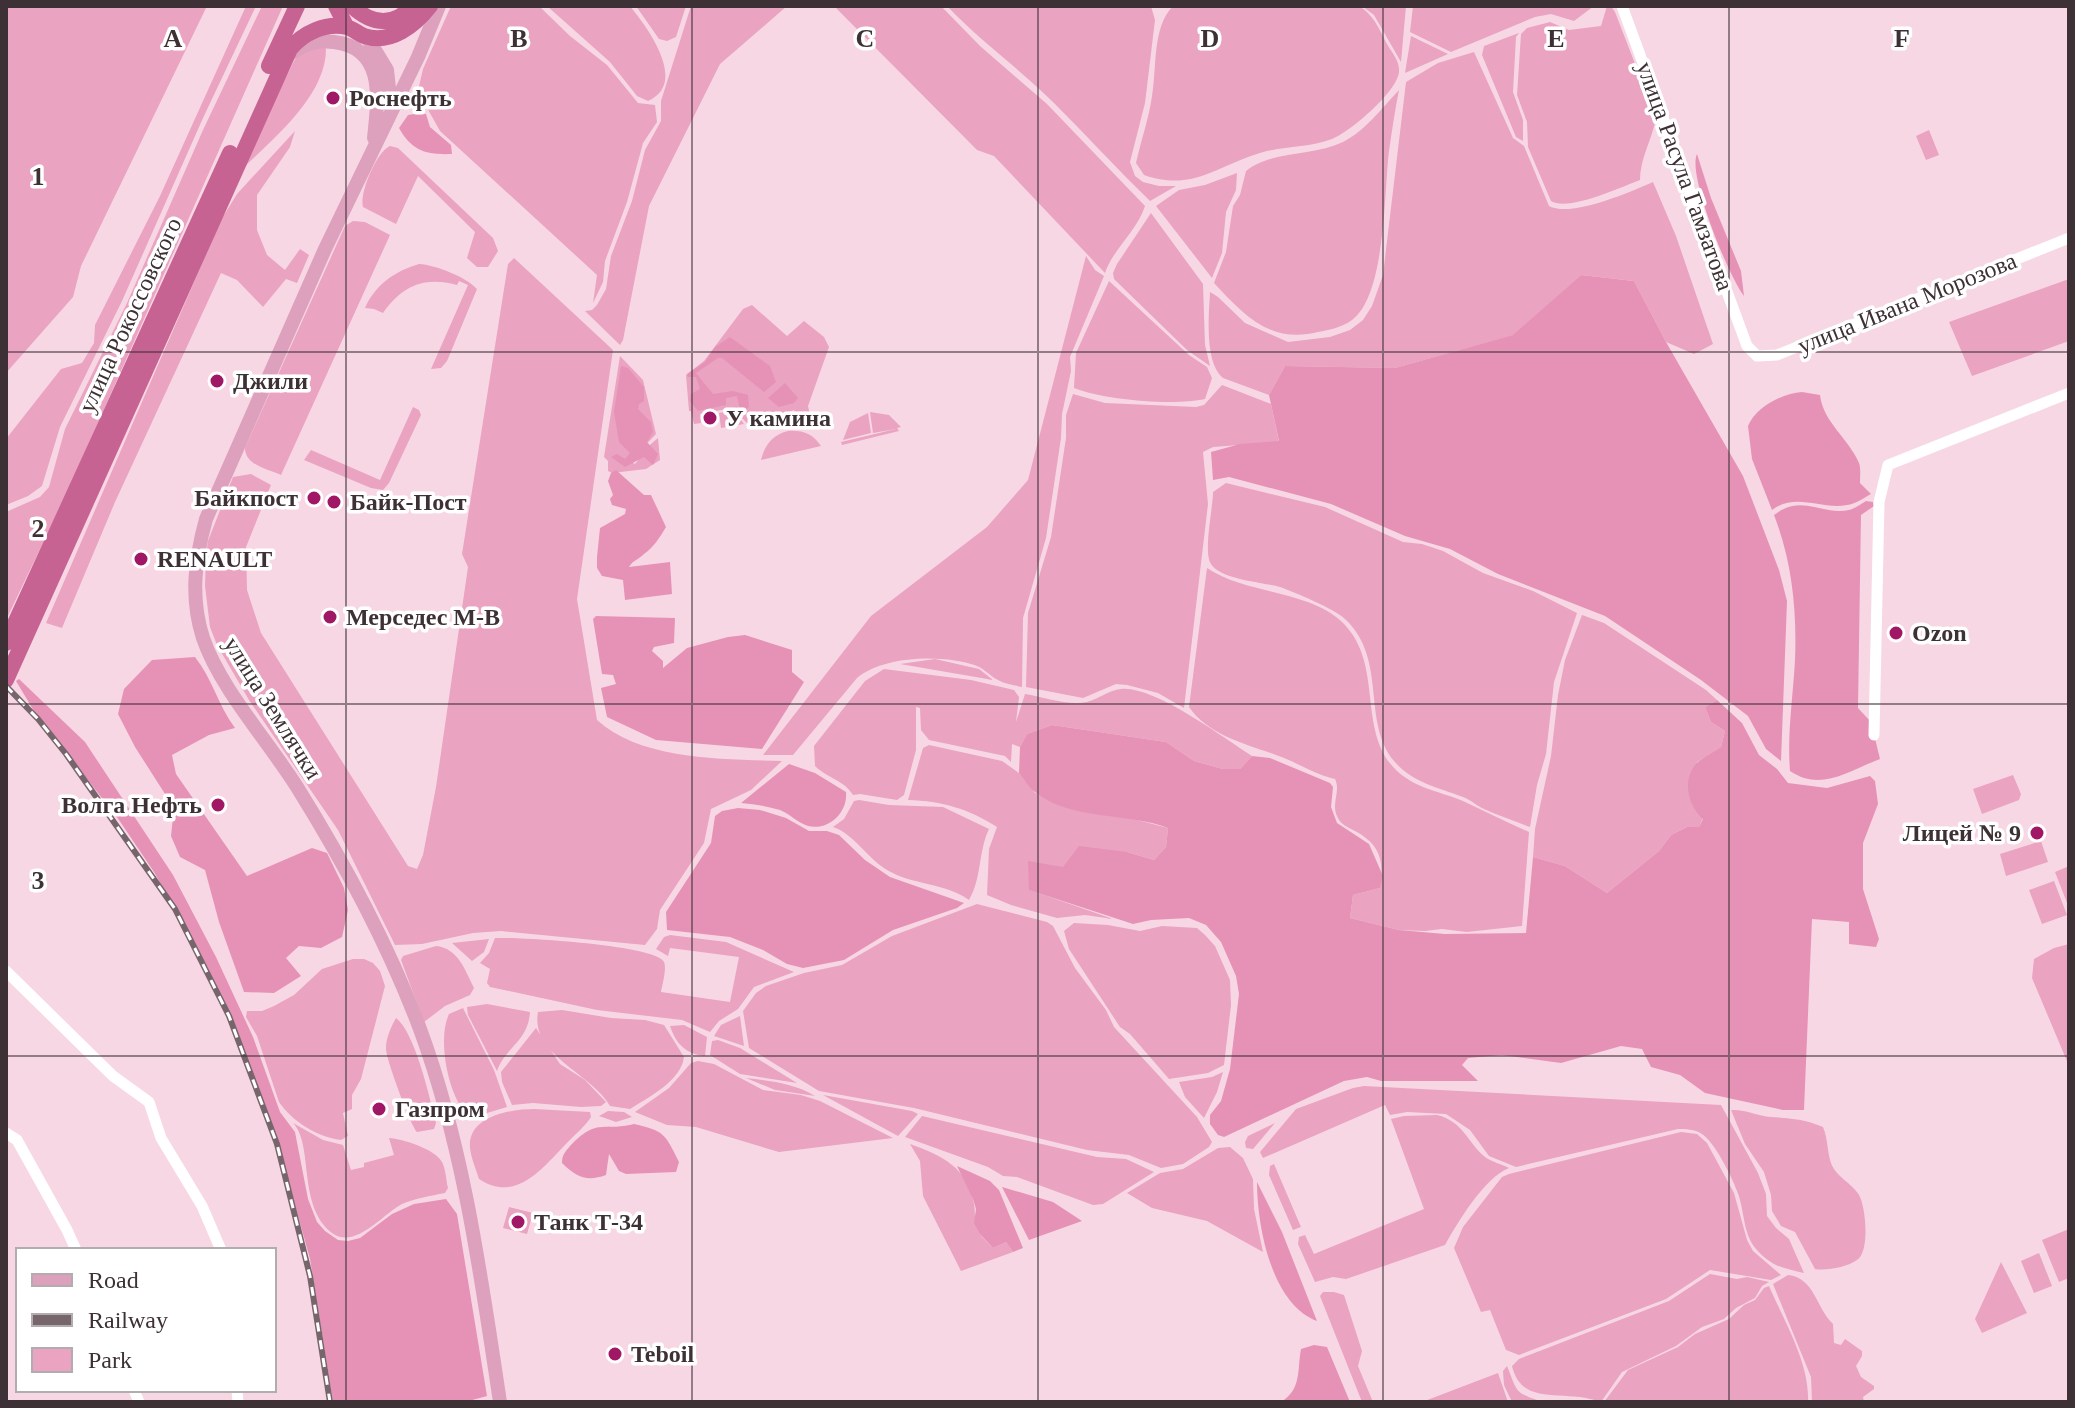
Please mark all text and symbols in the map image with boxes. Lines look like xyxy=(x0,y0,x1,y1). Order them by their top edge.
text: A xyxy=(164,24,183,53)
text: B xyxy=(510,24,528,53)
text: C xyxy=(856,24,874,53)
text: D xyxy=(1201,24,1219,53)
text: E xyxy=(1547,24,1565,53)
text: F xyxy=(1894,24,1910,53)
street label: улица Расула Гамзатова xyxy=(1631,58,1739,294)
place label: Роснефть xyxy=(349,85,452,111)
marker: Роснефть xyxy=(324,89,342,107)
text: 1 xyxy=(32,162,45,191)
street label: улица Рокоссовского xyxy=(73,213,187,417)
street label: улица Ивана Морозова xyxy=(1794,247,2020,359)
place label: Джили xyxy=(233,368,308,394)
marker: Джили xyxy=(208,372,226,390)
place label: У камина xyxy=(726,405,831,431)
marker: У камина xyxy=(701,409,719,427)
place label: Байкпост xyxy=(194,485,298,511)
marker: Байкпост xyxy=(305,489,323,507)
place label: Байк-Пост xyxy=(350,489,467,515)
marker: Байк-Пост xyxy=(325,493,343,511)
text: 2 xyxy=(32,514,45,543)
place label: RENAULT xyxy=(157,546,272,572)
marker: RENAULT xyxy=(132,550,150,568)
place label: Мерседес M-B xyxy=(346,604,500,630)
marker: Мерседес M-B xyxy=(321,608,339,626)
place label: Ozon xyxy=(1912,620,1967,646)
marker: Ozon xyxy=(1887,624,1905,642)
street label: улица Землячки xyxy=(219,632,327,784)
place label: Волга Нефть xyxy=(61,792,202,818)
marker: Волга Нефть xyxy=(209,796,227,814)
place label: Лицей № 9 xyxy=(1903,820,2021,846)
marker: Лицей № 9 xyxy=(2028,824,2046,842)
text: 3 xyxy=(32,866,45,895)
place label: Газпром xyxy=(395,1096,485,1122)
marker: Газпром xyxy=(370,1100,388,1118)
place label: Танк Т-34 xyxy=(534,1209,643,1235)
marker: Танк Т-34 xyxy=(509,1213,527,1231)
legend xyxy=(16,1248,276,1392)
text: Road xyxy=(88,1267,139,1293)
text: Railway xyxy=(88,1307,168,1333)
place label: Teboil xyxy=(631,1341,694,1367)
marker: Teboil xyxy=(606,1345,624,1363)
text: Park xyxy=(88,1347,132,1373)

